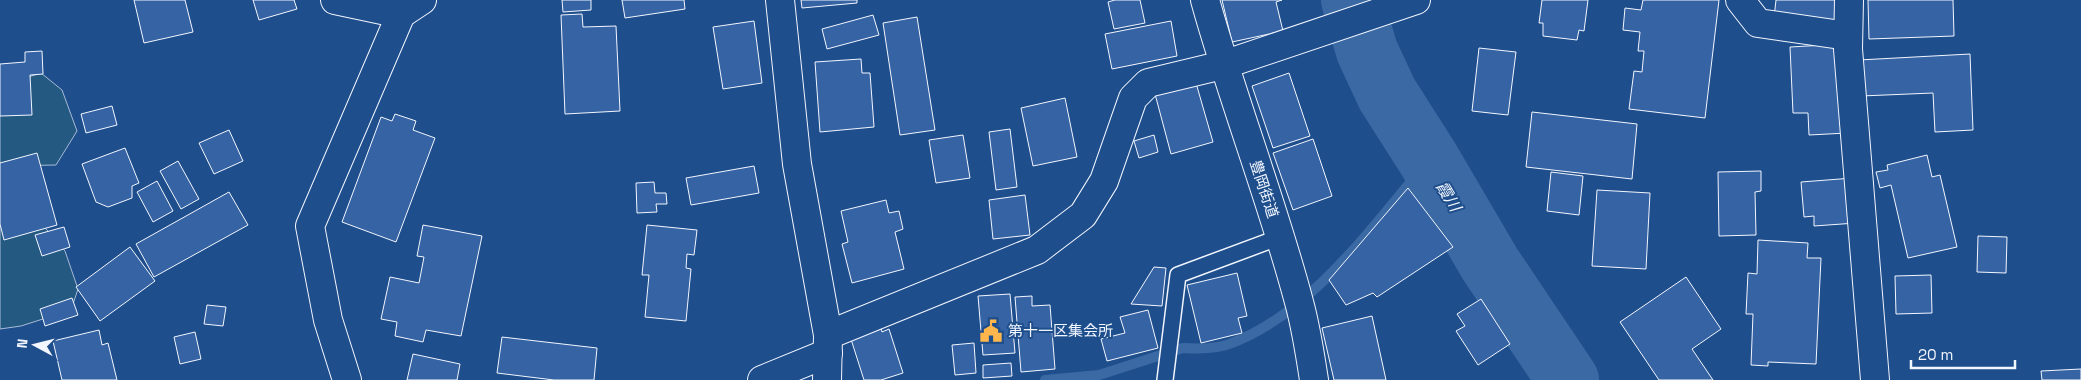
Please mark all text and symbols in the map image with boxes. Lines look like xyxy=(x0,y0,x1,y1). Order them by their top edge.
street label: 豊岡街道 xyxy=(1246,157,1283,220)
water label: 霞川 xyxy=(1431,177,1467,217)
public building icon: 第十一区集会所 xyxy=(978,318,1004,344)
north arrow xyxy=(10,320,60,370)
place label: 第十一区集会所 xyxy=(1008,321,1113,340)
text: N xyxy=(13,338,32,349)
scale bar xyxy=(1911,338,2015,370)
text: 20 m xyxy=(1918,345,1953,364)

